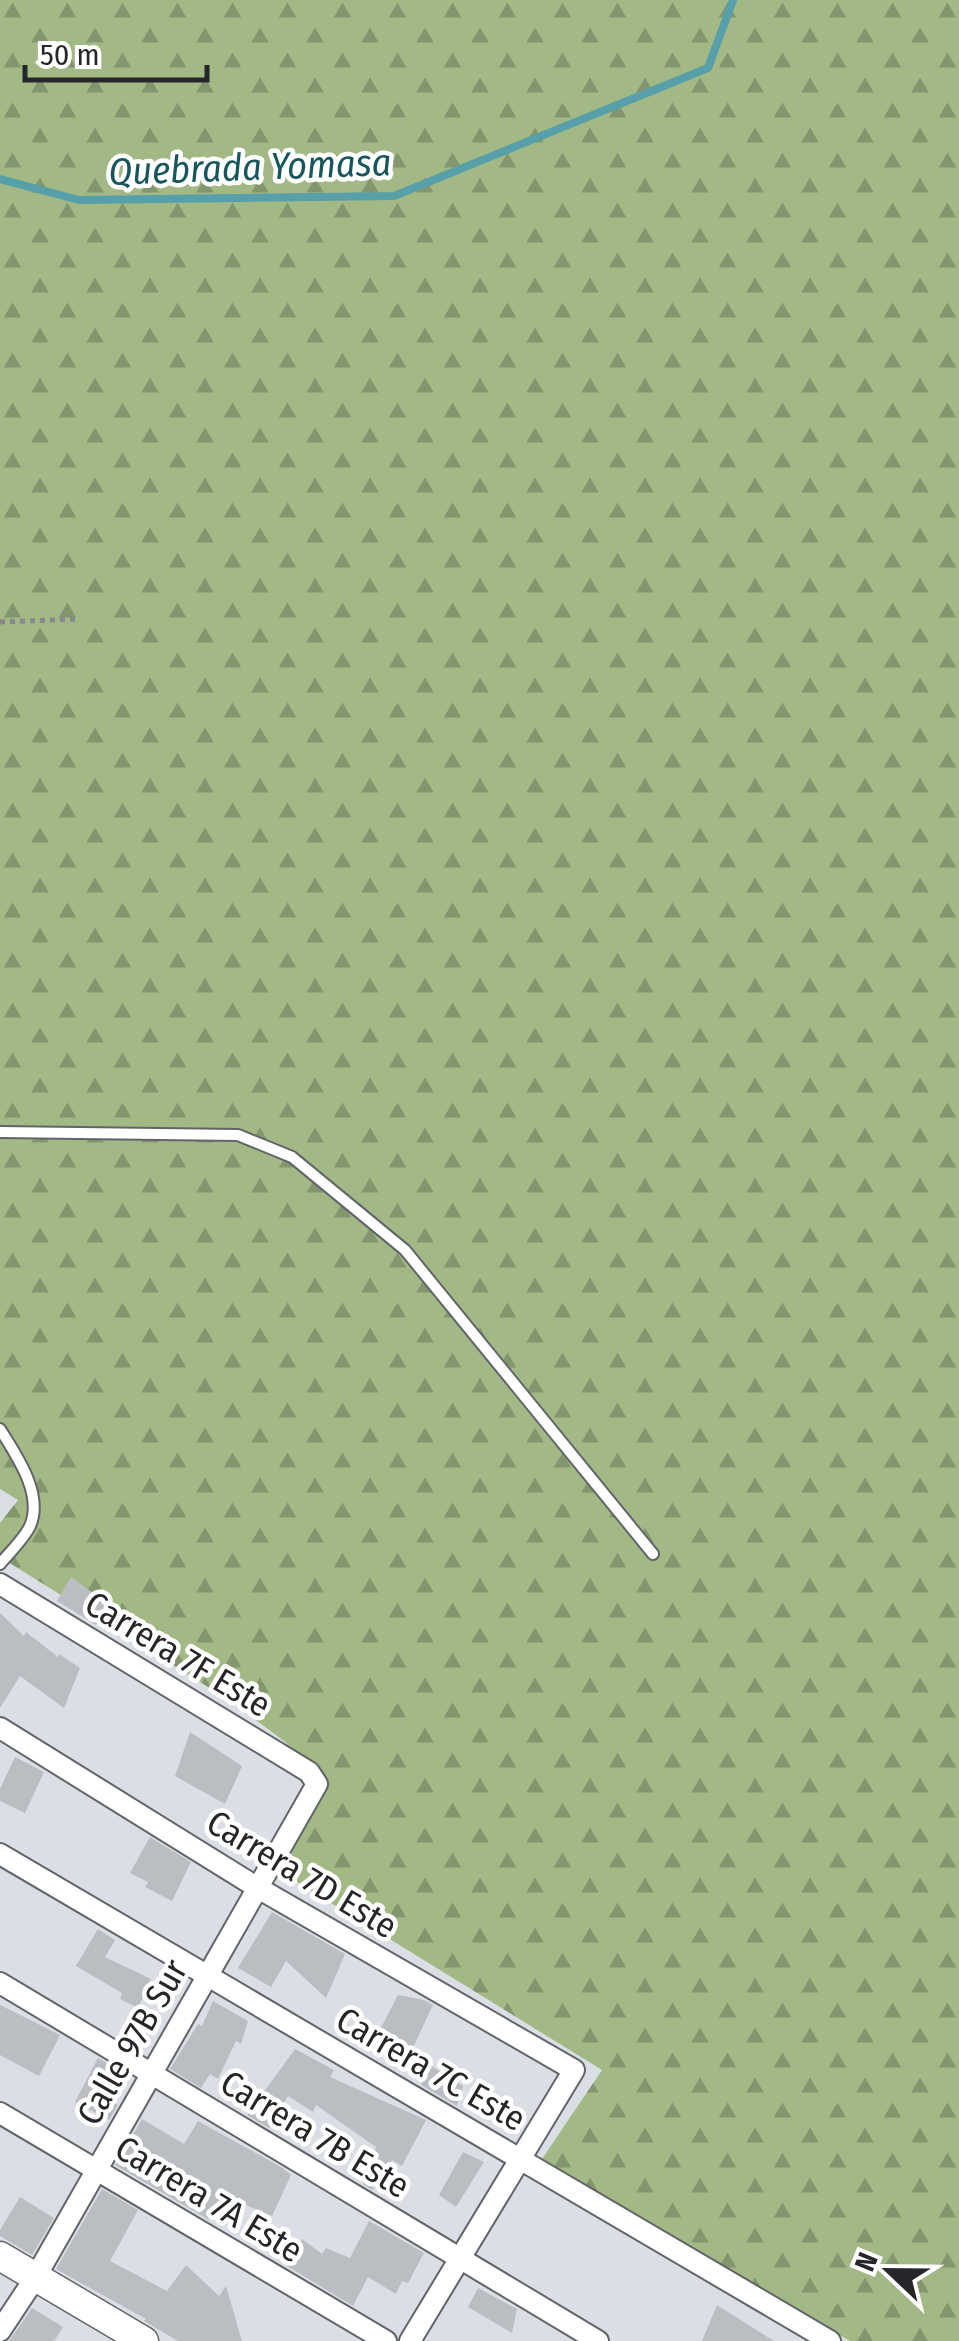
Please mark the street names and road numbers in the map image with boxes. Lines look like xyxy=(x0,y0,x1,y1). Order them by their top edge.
street label: Carrera 7F Este xyxy=(78,1582,278,1726)
street label: Carrera 7D Este xyxy=(199,1801,405,1947)
street label: Calle 97B Sur xyxy=(68,1952,196,2132)
street label: Carrera 7C Este xyxy=(329,1998,533,2140)
street label: Carrera 7B Este xyxy=(213,2061,417,2207)
street label: Carrera 7A Este xyxy=(108,2127,310,2271)

